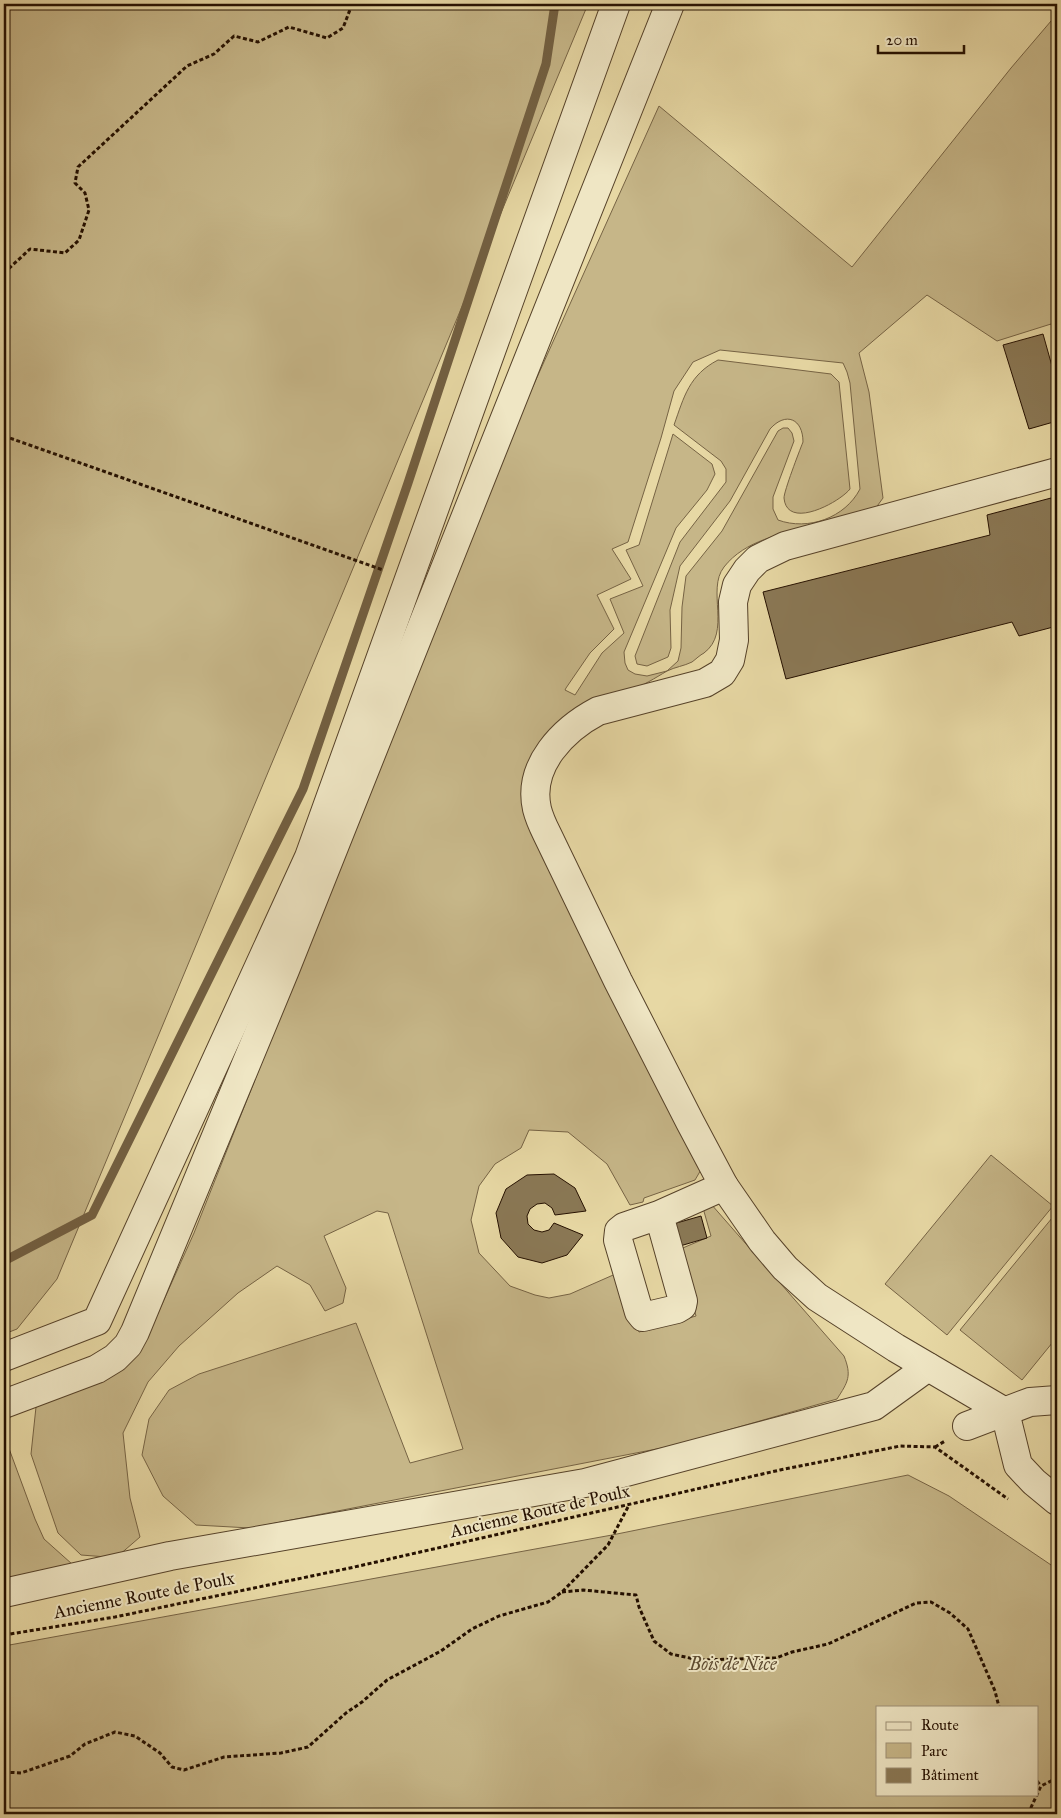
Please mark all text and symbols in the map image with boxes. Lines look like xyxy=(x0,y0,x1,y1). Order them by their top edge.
scale bar xyxy=(878,22,965,54)
text: 20 m xyxy=(886,31,918,49)
street label: Ancienne Route de Poulx xyxy=(447,1480,632,1543)
street label: Ancienne Route de Poulx xyxy=(51,1567,236,1624)
park label: Bois de Nice xyxy=(688,1653,778,1675)
legend xyxy=(876,1706,1038,1796)
text: Route xyxy=(921,1716,959,1734)
text: Parc xyxy=(921,1742,948,1760)
text: Bâtiment xyxy=(921,1766,980,1784)

